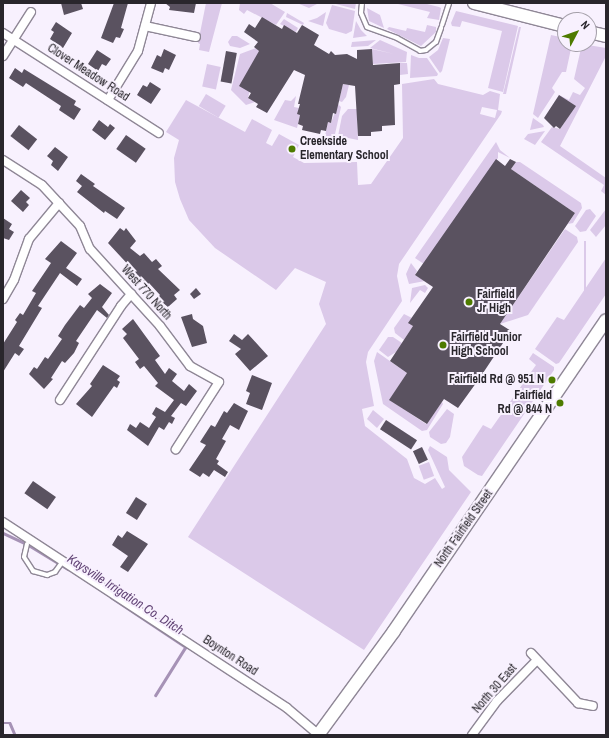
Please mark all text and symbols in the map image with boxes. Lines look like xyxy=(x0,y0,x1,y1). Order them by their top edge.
north arrow xyxy=(557,12,597,52)
text: N xyxy=(578,18,593,32)
street label: Clover Meadow Road xyxy=(44,41,132,105)
place label: Creekside Elementary School xyxy=(300,135,389,163)
marker: Creekside Elementary School xyxy=(287,144,297,154)
street label: West 770 North xyxy=(118,263,174,323)
place label: Fairfield Jr High xyxy=(477,288,515,316)
marker: Fairfield Jr High xyxy=(464,297,474,307)
place label: Fairfield Junior High School xyxy=(451,331,522,359)
marker: Fairfield Junior High School xyxy=(438,340,448,350)
place label: Fairfield Rd @ 951 N xyxy=(449,373,544,387)
marker: Fairfield Rd @ 951 N xyxy=(547,375,557,385)
place label: Fairfield Rd @ 844 N xyxy=(498,389,552,417)
marker: Fairfield Rd @ 844 N xyxy=(555,398,565,408)
street label: North Fairfield Street xyxy=(432,487,496,571)
water label: Kaysville Irrigation Co. Ditch xyxy=(64,552,186,638)
street label: Boynton Road xyxy=(200,633,260,679)
street label: North 30 East xyxy=(470,662,520,716)

